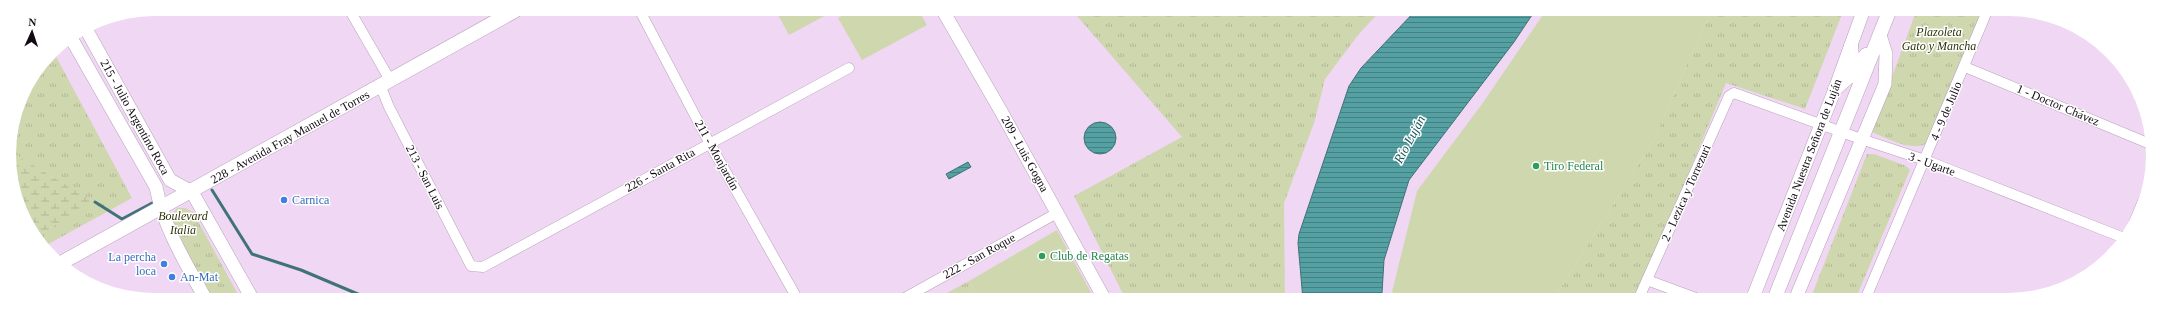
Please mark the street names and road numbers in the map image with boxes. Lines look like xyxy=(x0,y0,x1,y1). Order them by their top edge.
street label: 215 - Julio Argentino Roca xyxy=(97,57,173,178)
street label: Avenida Nuestra Señora de Luján xyxy=(1773,77,1845,233)
street label: 4 - 9 de Julio xyxy=(1927,79,1965,143)
street label: 1 - Doctor Chávez xyxy=(2015,81,2101,129)
street label: 228 - Avenida Fray Manuel de Torres xyxy=(208,87,372,187)
street label: 209 - Luis Gogna xyxy=(998,114,1052,195)
street label: 211 - Monjardín xyxy=(692,117,742,193)
street label: 213 - San Luis xyxy=(403,142,447,212)
street label: 2 - Lezica y Torrezuri xyxy=(1658,142,1714,243)
street label: 226 - Santa Rita xyxy=(623,145,698,195)
street label: 3 - Ugarte xyxy=(1907,149,1957,179)
street label: 222 - San Roque xyxy=(940,230,1018,282)

